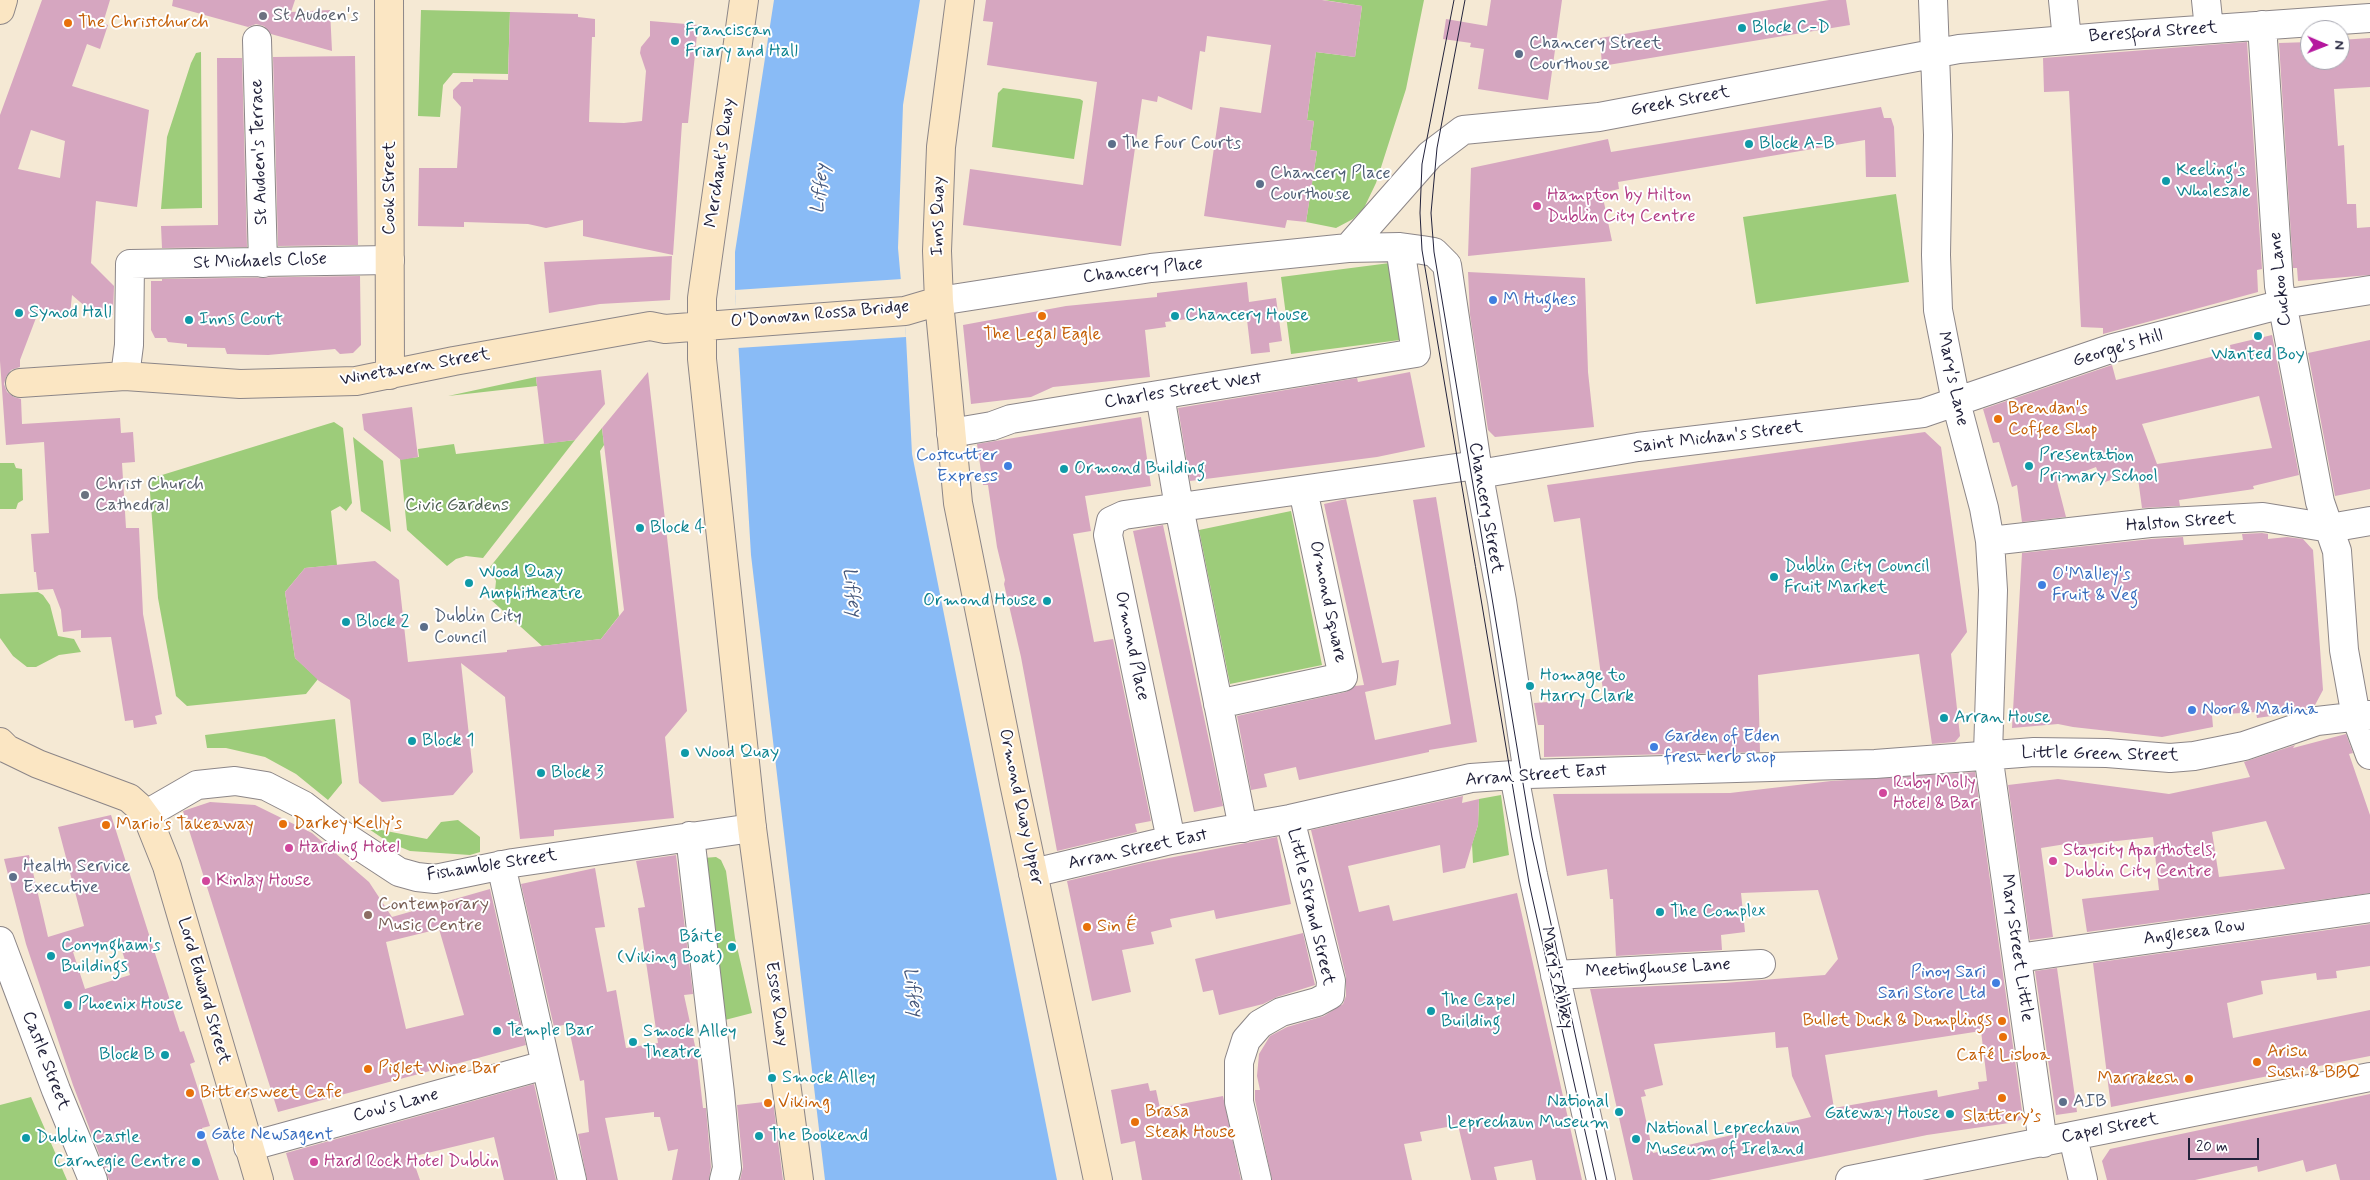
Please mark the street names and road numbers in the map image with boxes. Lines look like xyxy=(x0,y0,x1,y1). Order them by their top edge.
street label: Beresford Street xyxy=(2088,18,2218,48)
street label: St Audoen's Terrace xyxy=(247,78,273,226)
street label: Greek Street xyxy=(1629,82,1731,122)
street label: Merchant's Quay xyxy=(701,97,741,229)
street label: Cook Street xyxy=(379,141,401,235)
street label: Inns Quay xyxy=(928,176,950,256)
street label: Cuckoo Lane xyxy=(2265,231,2297,327)
street label: St Michaels Close xyxy=(193,249,327,275)
street label: Chancery Place xyxy=(1082,253,1204,289)
street label: O'Donovan Rossa Bridge xyxy=(730,296,910,334)
street label: George's Hill xyxy=(2070,325,2166,373)
street label: Mary's Lane xyxy=(1931,330,1973,428)
street label: Winetavern Street xyxy=(338,344,492,392)
street label: Charles Street West xyxy=(1103,368,1263,414)
street label: Saint Michan's Street xyxy=(1632,417,1804,459)
street label: Chancery Street xyxy=(1463,441,1507,575)
street label: Halston Street xyxy=(2125,508,2237,538)
street label: Ormond Square xyxy=(1304,539,1350,665)
street label: Ormond Place xyxy=(1109,589,1153,703)
street label: Ormond Quay Upper xyxy=(993,727,1047,887)
street label: Little Green Street xyxy=(2021,743,2179,767)
street label: Arran Street East xyxy=(1464,760,1608,792)
street label: Arran Street East xyxy=(1066,825,1210,875)
street label: Little Strand Street xyxy=(1281,826,1339,988)
street label: Fishamble Street xyxy=(425,845,559,887)
street label: Mary Street Little xyxy=(1995,873,2037,1023)
street label: Lord Edward Street xyxy=(172,915,234,1067)
street label: Anglesea Row xyxy=(2142,915,2246,951)
street label: Mary's Abbey xyxy=(1535,925,1577,1031)
street label: Meetinghouse Lane xyxy=(1585,954,1731,984)
street label: Essex Quay xyxy=(759,960,793,1048)
street label: Castle Street xyxy=(16,1008,74,1114)
street label: Cow's Lane xyxy=(351,1084,441,1128)
street label: Capel Street xyxy=(2060,1109,2160,1149)

